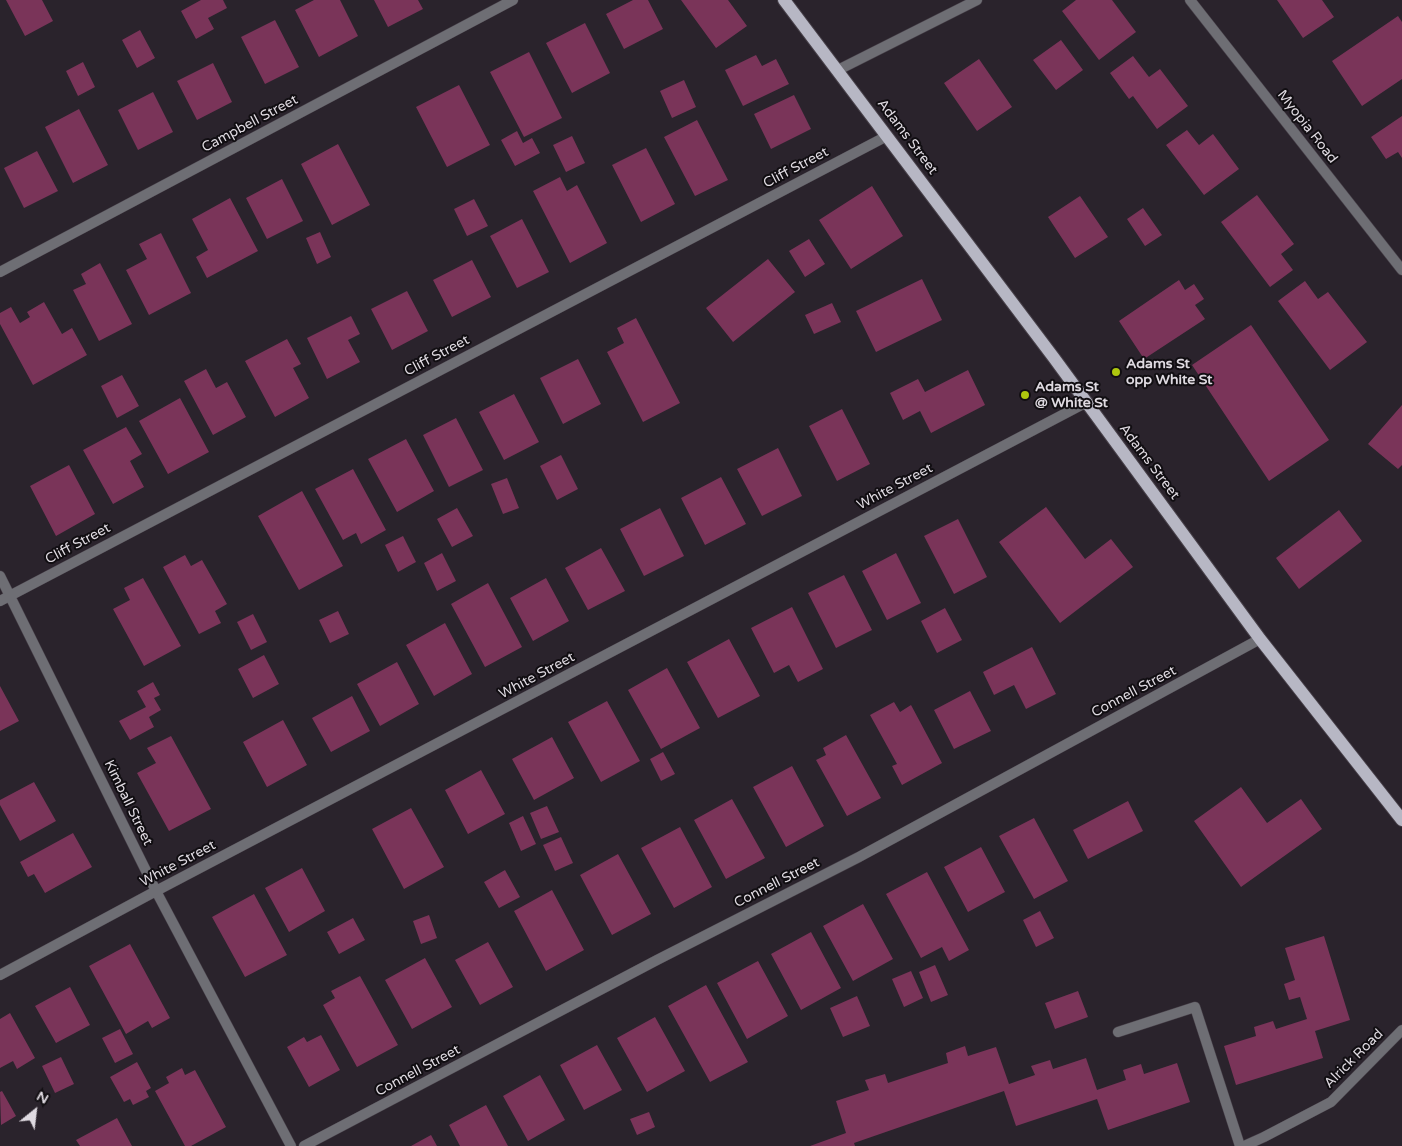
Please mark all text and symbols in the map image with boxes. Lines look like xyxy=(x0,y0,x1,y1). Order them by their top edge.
street label: Myopia Road xyxy=(1273,87,1341,167)
street label: Campbell Street xyxy=(199,92,301,156)
street label: Adams Street xyxy=(873,96,941,178)
street label: Cliff Street xyxy=(761,144,831,192)
street label: Cliff Street xyxy=(402,332,472,380)
place label: Adams St opp White St xyxy=(1126,356,1212,388)
marker: Adams St opp White St xyxy=(1110,366,1122,378)
place label: Adams St @ White St xyxy=(1035,379,1108,412)
marker: Adams St @ White St xyxy=(1019,389,1031,401)
street label: Adams Street xyxy=(1115,421,1183,503)
street label: White Street xyxy=(854,460,936,514)
street label: Cliff Street xyxy=(43,520,113,568)
street label: White Street xyxy=(496,649,578,703)
street label: Connell Street xyxy=(1089,663,1179,721)
street label: Kimball Street xyxy=(100,758,156,848)
street label: White Street xyxy=(137,837,219,891)
street label: Connell Street xyxy=(731,854,823,912)
street label: Alrick Road xyxy=(1321,1026,1387,1092)
street label: Connell Street xyxy=(373,1042,463,1100)
north arrow xyxy=(10,1086,60,1136)
text: N xyxy=(33,1087,52,1108)

